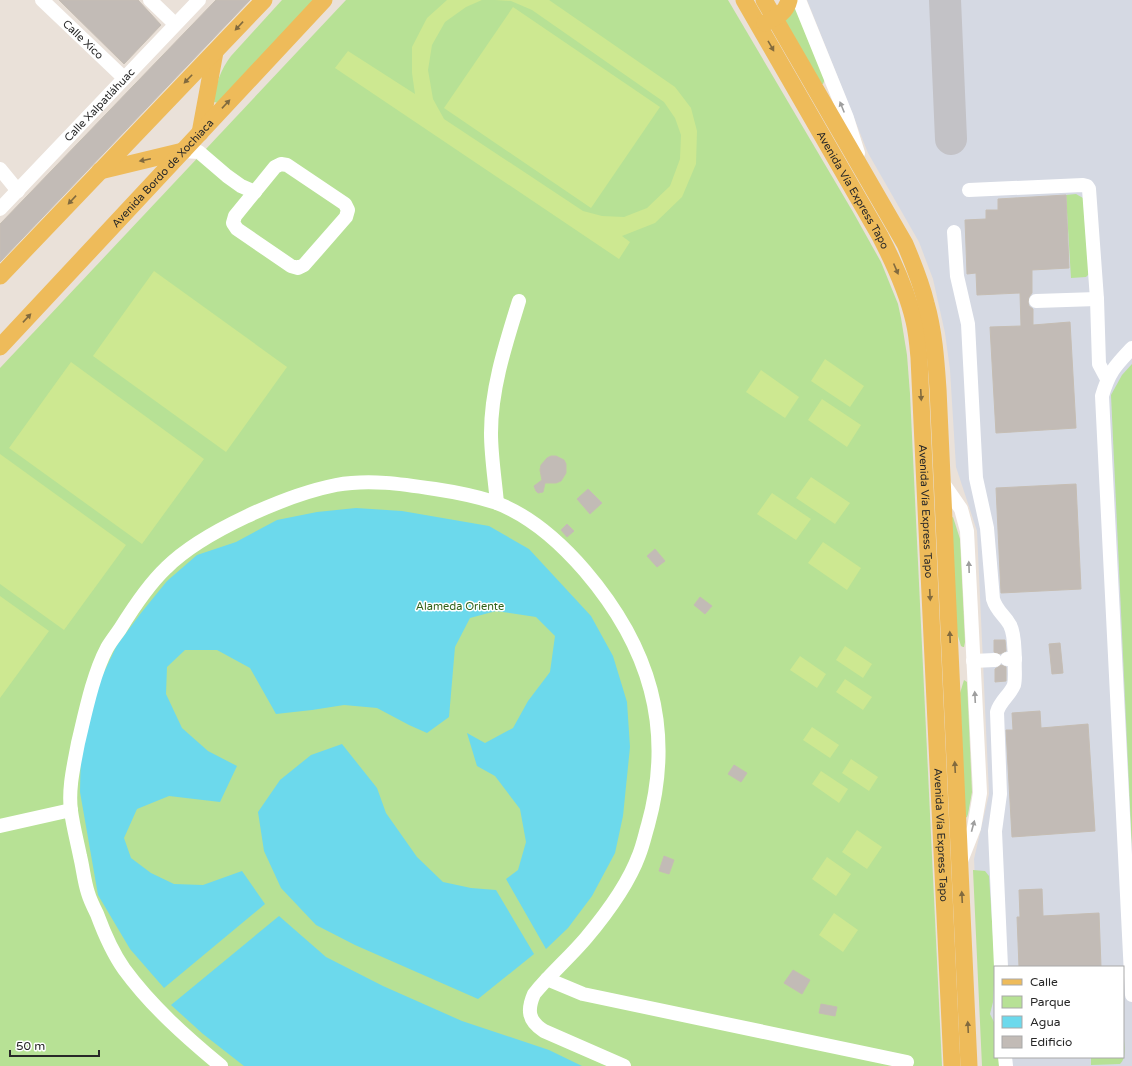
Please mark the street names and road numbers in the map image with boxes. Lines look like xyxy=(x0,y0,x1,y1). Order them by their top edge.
street label: Calle Xico xyxy=(60,17,106,62)
street label: Calle Xalpatláhuac xyxy=(62,66,138,144)
street label: Avenida Bordo de Xochiaca xyxy=(109,117,216,230)
street label: Avenida Vía Express Tapo xyxy=(814,129,892,252)
street label: Avenida Vía Express Tapo xyxy=(916,444,935,579)
street label: Avenida Vía Express Tapo xyxy=(931,768,950,902)

